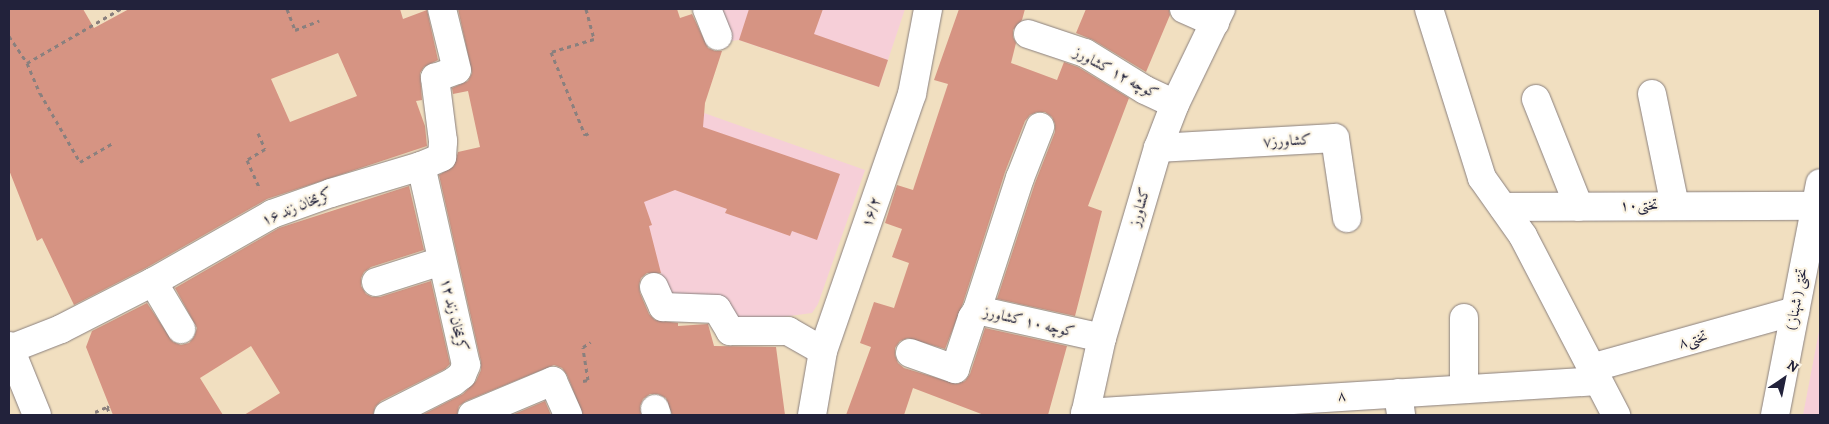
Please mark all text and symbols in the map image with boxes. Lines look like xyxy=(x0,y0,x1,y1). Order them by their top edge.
street label: کوچه ۱۲ کشاورز xyxy=(1071,43,1161,103)
street label: ۷کشاورز xyxy=(1262,131,1312,151)
street label: کریمخان زند ۱۶ xyxy=(259,185,335,229)
street label: کشاورز xyxy=(1126,185,1154,229)
street label: ۱۶/۲ xyxy=(857,194,885,230)
street label: تختی۱۰ xyxy=(1620,197,1658,215)
street label: تختی ( شهناز ) xyxy=(1782,266,1812,332)
street label: کریمخان زند ۱۲ xyxy=(437,276,471,354)
street label: کوچه ۱۰ کشاورز xyxy=(982,303,1076,341)
street label: تختی۸ xyxy=(1677,328,1709,352)
north arrow xyxy=(1759,354,1809,404)
text: N xyxy=(1783,355,1802,377)
street label: ۸ xyxy=(1337,387,1347,405)

